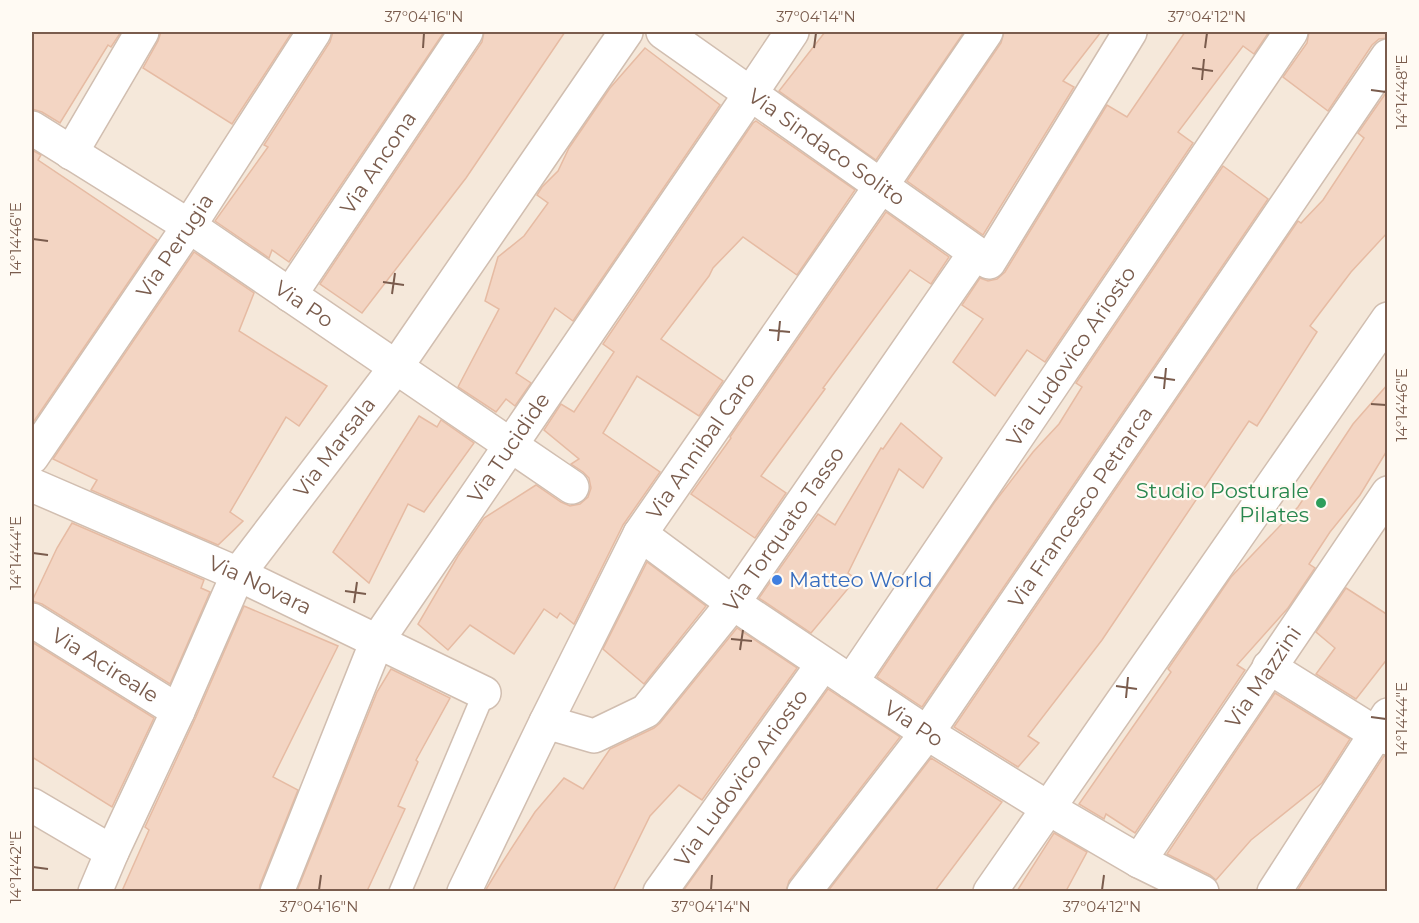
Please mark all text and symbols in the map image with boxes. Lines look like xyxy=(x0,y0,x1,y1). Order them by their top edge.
text: 37°04'16"N xyxy=(385,7,463,26)
text: 37°04'14"N xyxy=(776,7,856,26)
text: 37°04'12"N xyxy=(1168,7,1246,26)
text: 14°14'48"E xyxy=(1392,55,1411,129)
street label: Via Sindaco Solito xyxy=(743,83,910,211)
street label: Via Ancona xyxy=(335,106,421,219)
street label: Via Perugia xyxy=(131,189,219,303)
text: 14°14'46"E xyxy=(6,202,25,276)
street label: Via Ludovico Ariosto xyxy=(1001,261,1141,451)
street label: Via Po xyxy=(270,275,338,333)
street label: Via Annibal Caro xyxy=(641,367,760,524)
text: 14°14'46"E xyxy=(1392,368,1411,442)
street label: Via Tucidide xyxy=(462,388,555,507)
street label: Via Marsala xyxy=(288,392,380,502)
street label: Via Francesco Petrarca xyxy=(1003,402,1158,613)
street label: Via Torquato Tasso xyxy=(718,442,849,617)
place label: Studio Posturale Pilates xyxy=(1136,478,1309,527)
marker: Studio Posturale Pilates xyxy=(1314,496,1328,510)
text: 14°14'44"E xyxy=(6,516,25,590)
street label: Via Novara xyxy=(205,550,316,620)
place label: Matteo World xyxy=(789,567,933,592)
marker: Matteo World xyxy=(770,573,784,587)
street label: Via Mazzini xyxy=(1220,621,1306,732)
street label: Via Acireale xyxy=(47,622,163,708)
text: 14°14'44"E xyxy=(1392,682,1411,756)
street label: Via Ludovico Ariosto xyxy=(669,684,813,871)
street label: Via Po xyxy=(879,695,948,752)
text: 14°14'42"E xyxy=(6,830,25,904)
text: 37°04'16"N xyxy=(280,897,358,916)
text: 37°04'14"N xyxy=(671,897,751,916)
text: 37°04'12"N xyxy=(1063,897,1141,916)

